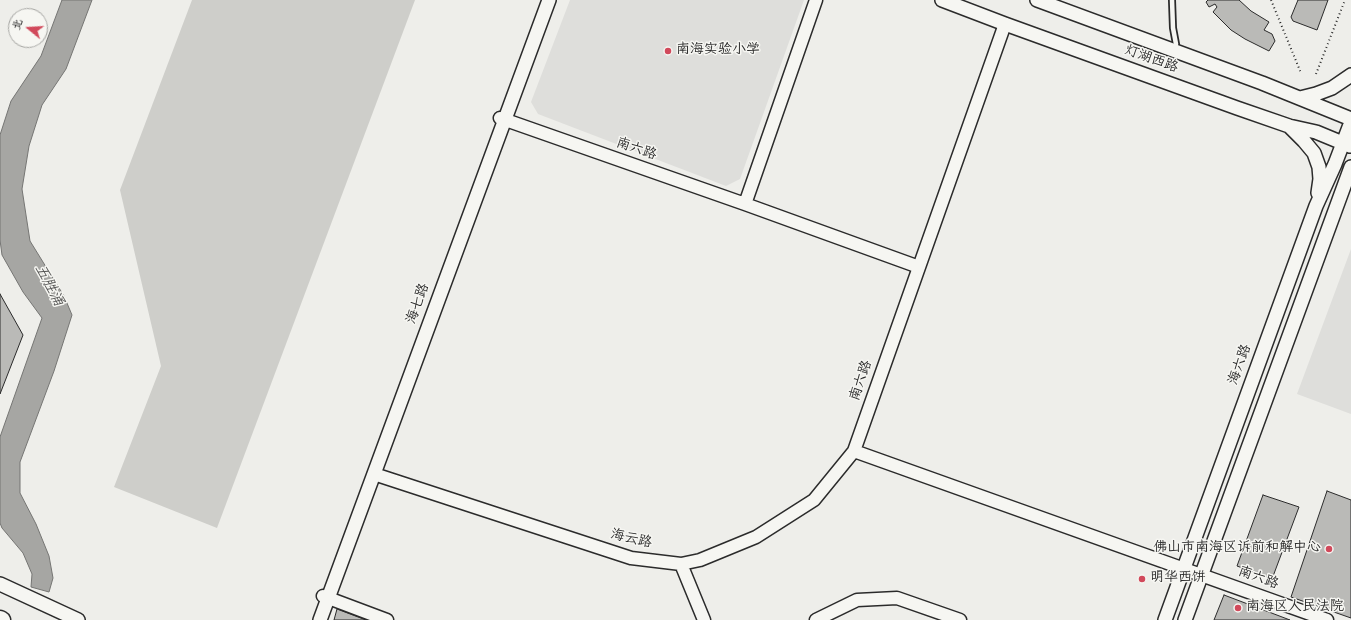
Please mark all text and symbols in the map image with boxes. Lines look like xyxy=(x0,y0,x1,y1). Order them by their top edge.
north arrow xyxy=(8,8,48,48)
text: 北 xyxy=(7,17,28,33)
place label: 南海实验小学 xyxy=(676,43,760,59)
street label: 灯湖西路 xyxy=(1122,43,1180,77)
marker: 南海实验小学 xyxy=(663,46,673,56)
street label: 南六路 xyxy=(613,135,659,165)
water label: 五胜涌 xyxy=(29,262,67,310)
street label: 海七路 xyxy=(404,281,434,327)
street label: 海六路 xyxy=(1226,342,1256,388)
street label: 南六路 xyxy=(847,358,877,404)
street label: 海云路 xyxy=(609,527,653,553)
place label: 佛山市南海区诉前和解中心 xyxy=(1153,541,1321,557)
marker: 佛山市南海区诉前和解中心 xyxy=(1324,544,1334,554)
street label: 南六路 xyxy=(1235,564,1281,594)
place label: 明华西饼 xyxy=(1150,571,1206,587)
marker: 明华西饼 xyxy=(1137,574,1147,584)
place label: 南海区人民法院 xyxy=(1246,600,1344,616)
marker: 南海区人民法院 xyxy=(1233,603,1243,613)

